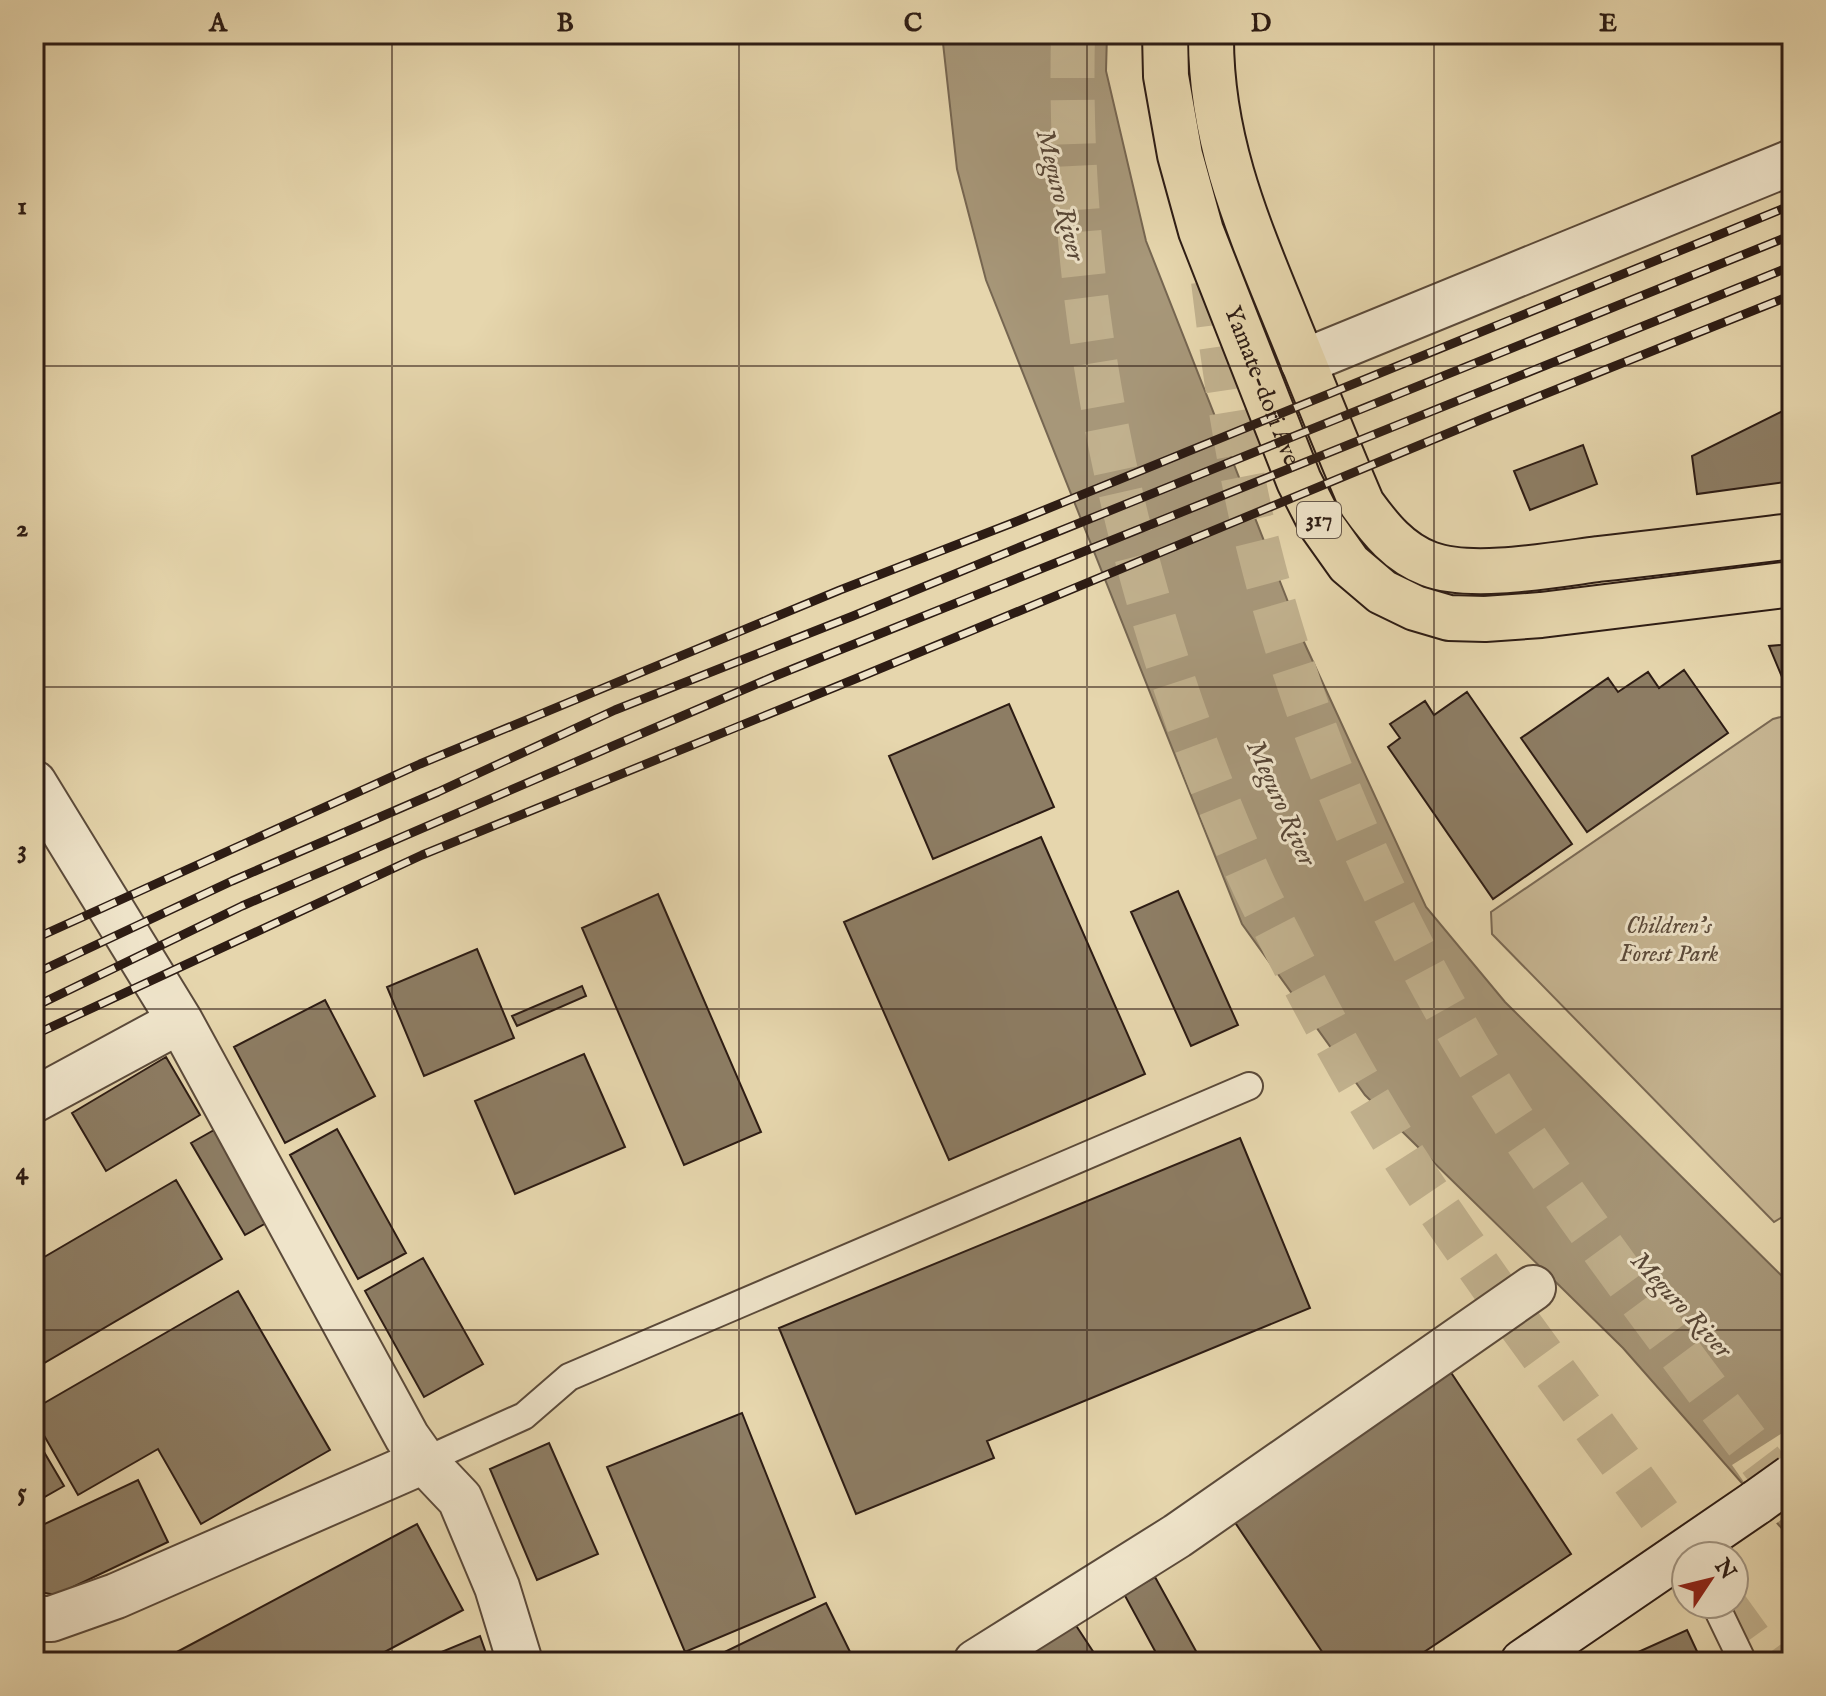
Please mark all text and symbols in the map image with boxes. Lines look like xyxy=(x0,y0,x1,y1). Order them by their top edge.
text: A xyxy=(208,7,228,40)
text: B xyxy=(556,7,574,40)
text: C xyxy=(904,7,923,40)
text: D xyxy=(1251,7,1272,40)
text: E xyxy=(1599,7,1617,40)
water label: Meguro River xyxy=(1027,126,1093,266)
text: 1 xyxy=(17,190,27,223)
street label: Yamate-dori Ave. xyxy=(1216,302,1309,475)
road number: 317 xyxy=(1297,502,1341,538)
text: 2 xyxy=(16,512,28,545)
water label: Meguro River xyxy=(1238,735,1324,873)
text: 3 xyxy=(17,833,27,866)
park label: Children's Forest Park xyxy=(1620,911,1719,970)
text: 4 xyxy=(16,1155,30,1188)
water label: Meguro River xyxy=(1622,1245,1740,1367)
text: 5 xyxy=(17,1476,27,1509)
north arrow xyxy=(1670,1540,1750,1620)
text: N xyxy=(1707,1553,1742,1586)

